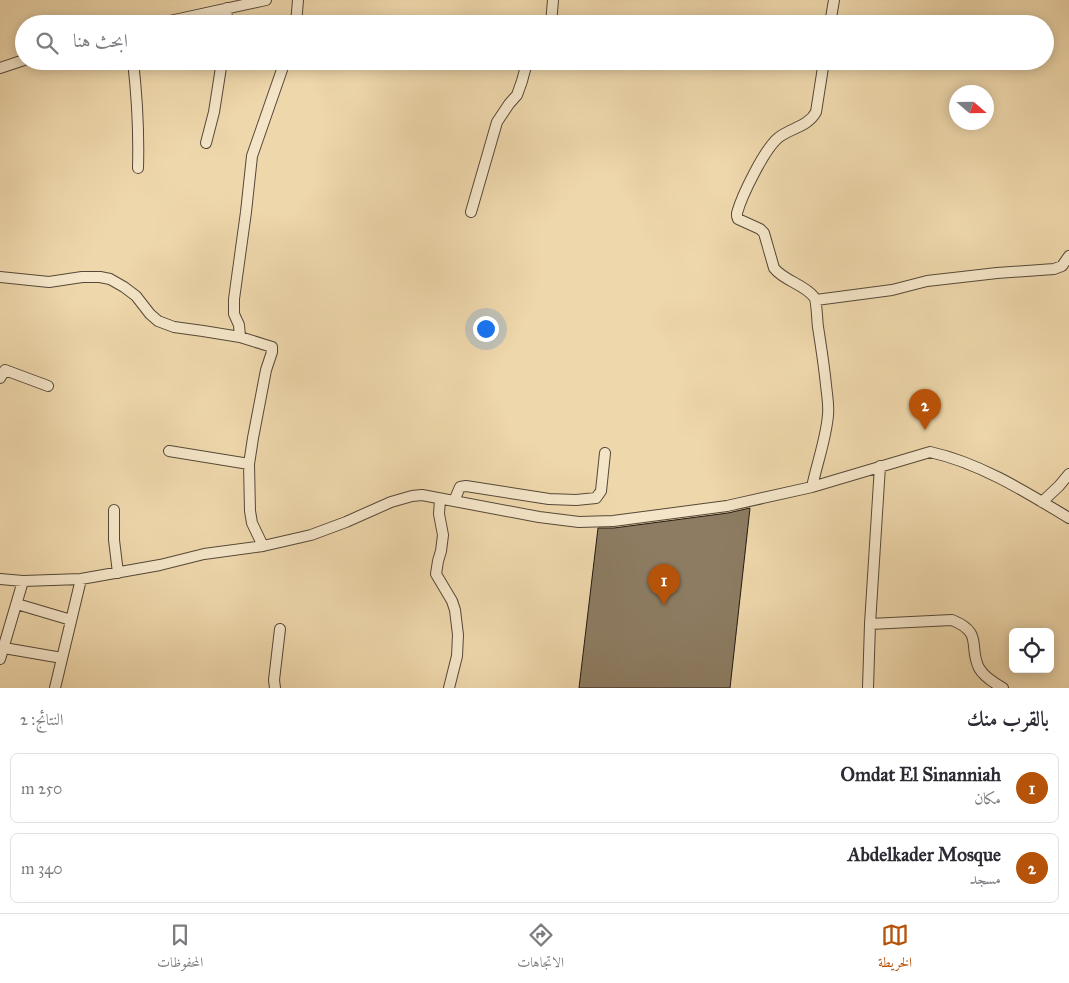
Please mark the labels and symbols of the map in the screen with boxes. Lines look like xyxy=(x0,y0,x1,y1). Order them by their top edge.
north arrow xyxy=(949,85,994,130)
your location xyxy=(473,316,499,342)
pin: 2 xyxy=(909,389,941,430)
pin: 1 xyxy=(648,564,680,605)

